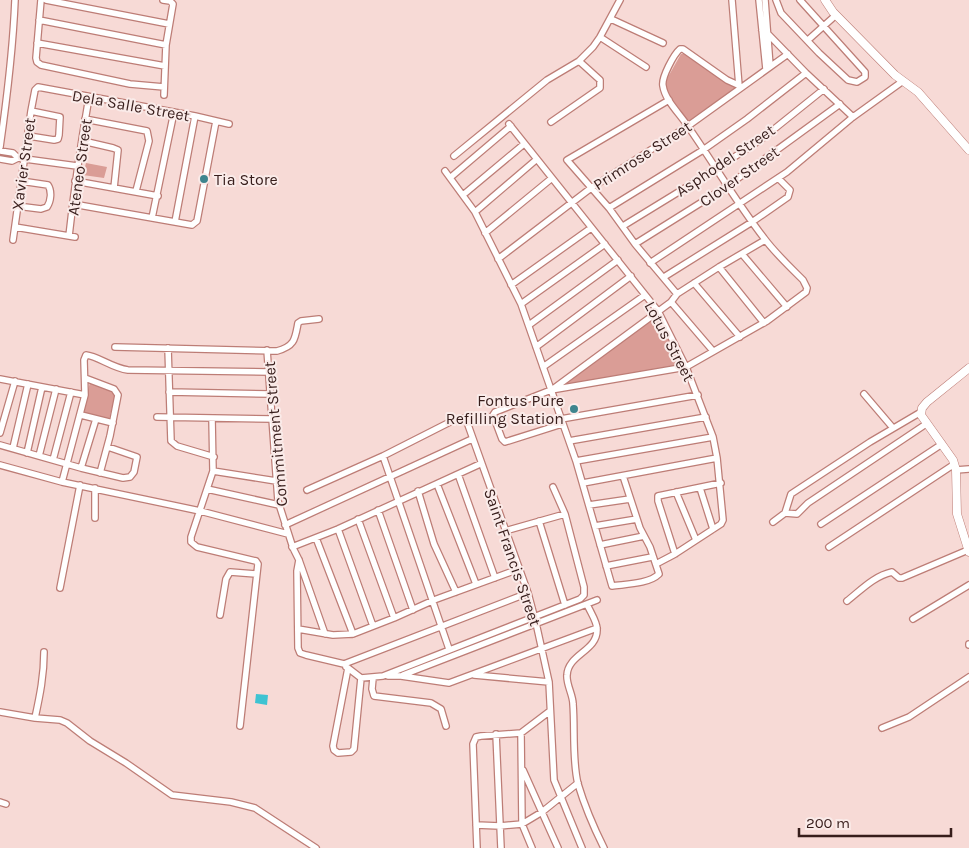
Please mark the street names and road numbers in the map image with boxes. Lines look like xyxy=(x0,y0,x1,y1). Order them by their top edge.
street label: Dela Salle Street xyxy=(71,86,191,125)
street label: Xavier Street xyxy=(8,116,39,212)
street label: Ateneo Street xyxy=(63,117,96,217)
street label: Primrose Street xyxy=(590,117,695,194)
street label: Asphodel Street xyxy=(672,120,778,201)
street label: Clover Street xyxy=(696,142,783,211)
street label: Lotus Street xyxy=(640,298,699,385)
street label: Commitment Street xyxy=(260,360,291,507)
street label: Saint Francis Street xyxy=(480,486,545,629)

